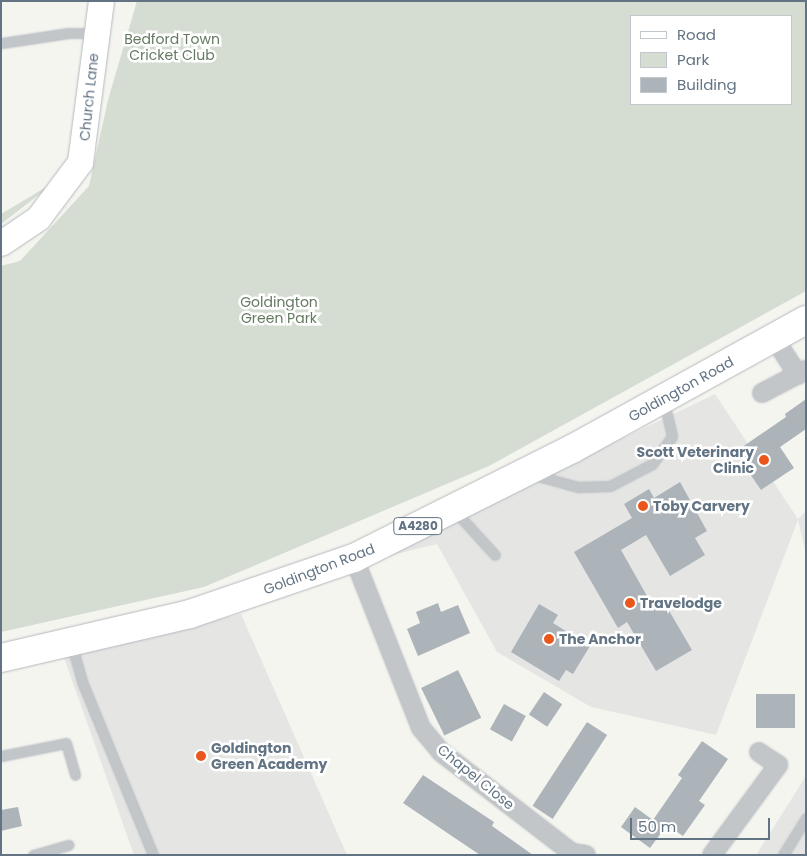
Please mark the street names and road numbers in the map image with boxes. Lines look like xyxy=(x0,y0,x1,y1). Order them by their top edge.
street label: Church Lane xyxy=(76,52,102,142)
street label: Goldington Road xyxy=(625,353,737,425)
road number: A4280 xyxy=(393,516,443,536)
street label: Goldington Road xyxy=(261,540,377,598)
street label: Chapel Close xyxy=(434,741,518,813)

